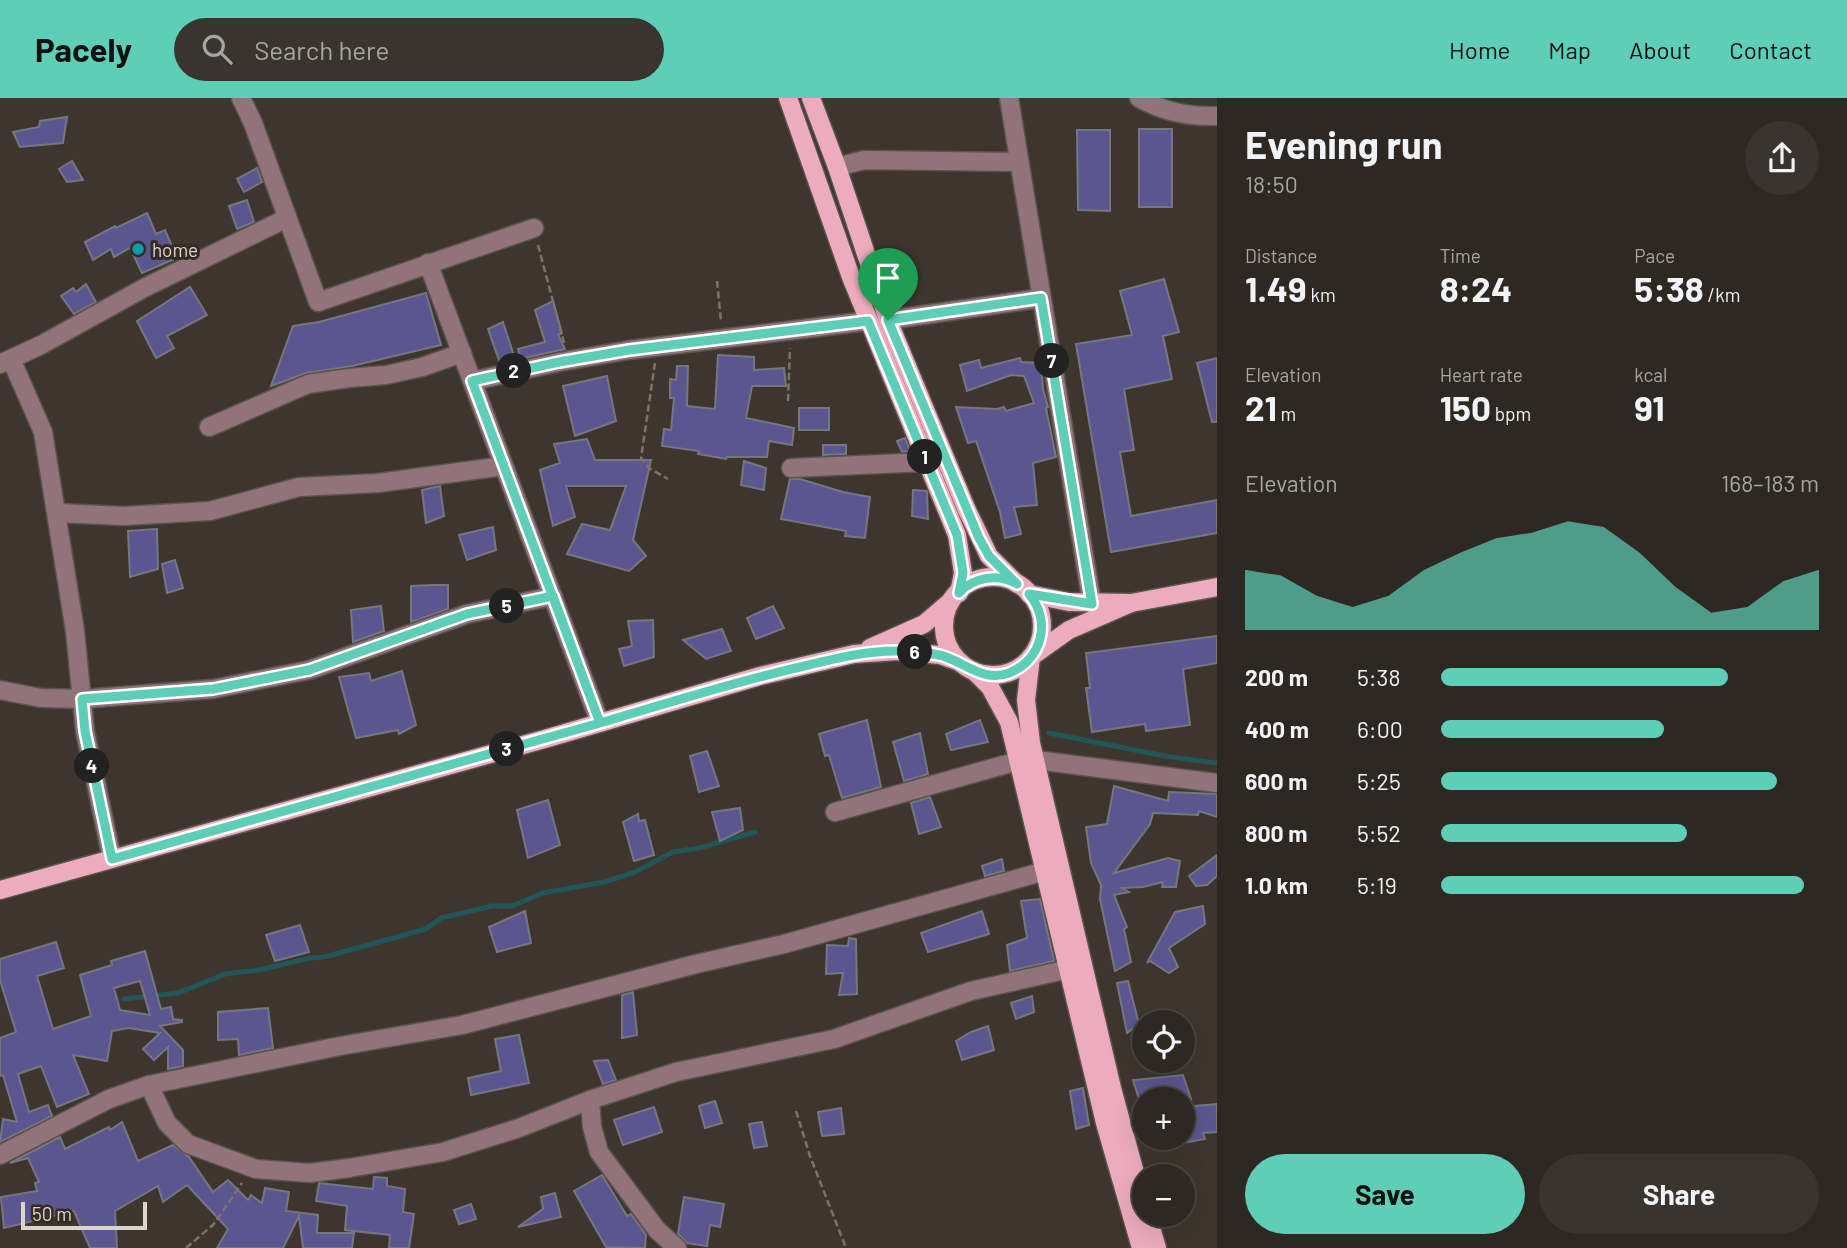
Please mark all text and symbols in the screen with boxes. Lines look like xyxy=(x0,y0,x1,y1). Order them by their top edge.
search box xyxy=(174,18,664,81)
text: Pacely xyxy=(35,29,132,69)
icon: search xyxy=(198,30,236,68)
text: Search here xyxy=(254,34,389,65)
text: Home xyxy=(1449,35,1510,64)
text: Map xyxy=(1548,35,1591,64)
text: About xyxy=(1629,35,1691,64)
text: Contact xyxy=(1729,35,1812,64)
text: Evening run xyxy=(1245,121,1443,167)
button: share xyxy=(1745,121,1819,195)
text: 18:50 xyxy=(1245,170,1298,198)
place label: home xyxy=(152,238,198,261)
marker: home xyxy=(130,241,146,257)
text: Distance xyxy=(1245,244,1317,267)
text: Time xyxy=(1440,244,1481,267)
text: Pace xyxy=(1634,244,1675,267)
pin xyxy=(858,248,918,320)
icon: arrive xyxy=(869,259,907,297)
text: 1.49 xyxy=(1245,267,1307,309)
text: 8:24 xyxy=(1440,267,1512,309)
text: 5:38 xyxy=(1634,267,1704,309)
text: km xyxy=(1307,283,1336,306)
text: /km xyxy=(1704,283,1740,306)
pin: 7 xyxy=(1034,344,1070,378)
text: 7 xyxy=(1047,349,1056,372)
pin: 2 xyxy=(496,354,532,388)
text: 2 xyxy=(508,359,519,382)
text: Elevation xyxy=(1245,363,1322,386)
text: Heart rate xyxy=(1440,363,1523,386)
text: kcal xyxy=(1634,363,1667,386)
text: 21 xyxy=(1245,386,1277,428)
text: 150 xyxy=(1440,386,1491,428)
text: 91 xyxy=(1634,386,1665,428)
text: m xyxy=(1277,402,1296,425)
text: bpm xyxy=(1491,402,1531,425)
pin: 1 xyxy=(908,440,942,474)
text: 1 xyxy=(921,445,928,468)
text: Elevation xyxy=(1245,469,1338,497)
text: 168–183 m xyxy=(1721,469,1819,497)
pin: 5 xyxy=(490,588,524,624)
text: 5 xyxy=(501,594,512,617)
pin: 6 xyxy=(898,634,932,670)
text: 6 xyxy=(909,640,920,663)
text: 200 m xyxy=(1245,663,1308,691)
text: 5:38 xyxy=(1357,663,1400,691)
text: 400 m xyxy=(1245,715,1309,743)
text: 6:00 xyxy=(1357,715,1403,743)
pin: 3 xyxy=(490,732,524,766)
text: 3 xyxy=(501,737,512,760)
pin: 4 xyxy=(74,748,110,784)
text: 4 xyxy=(86,754,97,777)
text: 600 m xyxy=(1245,767,1307,795)
text: 5:25 xyxy=(1357,767,1401,795)
text: 800 m xyxy=(1245,819,1307,847)
text: 5:52 xyxy=(1357,819,1401,847)
text: 1.0 km xyxy=(1245,871,1308,899)
text: 5:19 xyxy=(1357,871,1397,899)
map controls xyxy=(1132,1010,1195,1227)
button: locate xyxy=(1132,1010,1195,1073)
button: + xyxy=(1132,1087,1195,1150)
button: Save xyxy=(1245,1154,1525,1234)
button: Share xyxy=(1539,1154,1819,1234)
button: − xyxy=(1132,1164,1195,1227)
scale bar xyxy=(21,1199,147,1231)
text: 50 m xyxy=(32,1202,72,1225)

